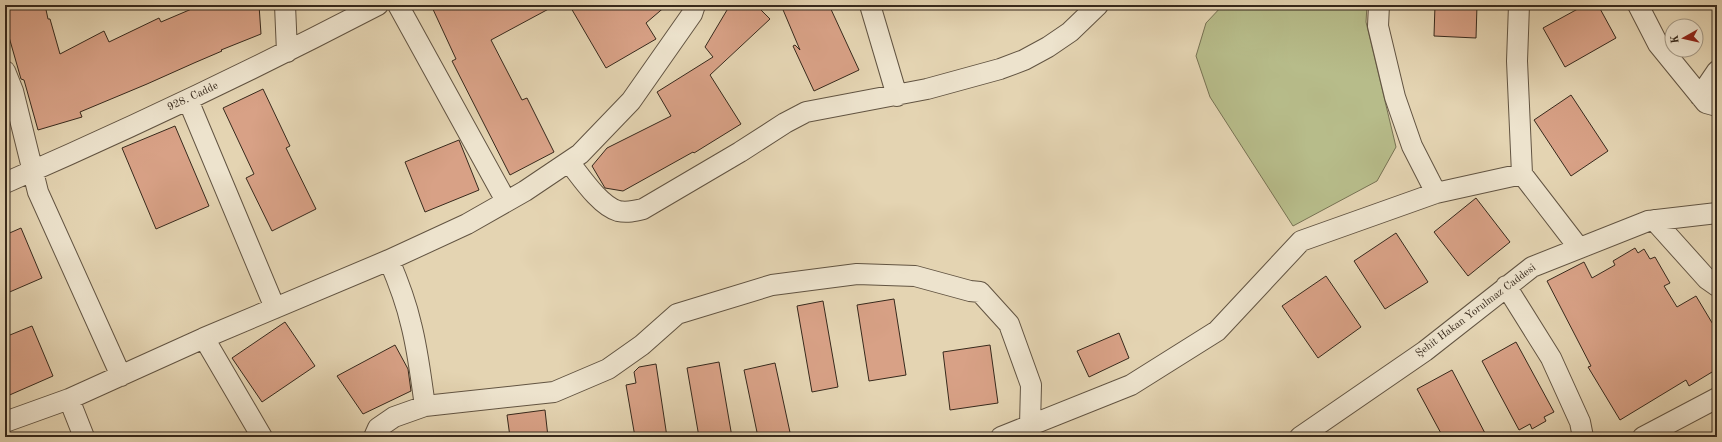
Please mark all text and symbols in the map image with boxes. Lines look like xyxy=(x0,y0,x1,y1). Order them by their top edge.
north arrow xyxy=(1664,18,1704,58)
text: K xyxy=(1669,34,1682,44)
street label: 928. Cadde xyxy=(166,80,220,114)
street label: Şehit Hakan Yorulmaz Caddesi xyxy=(1414,262,1538,360)

